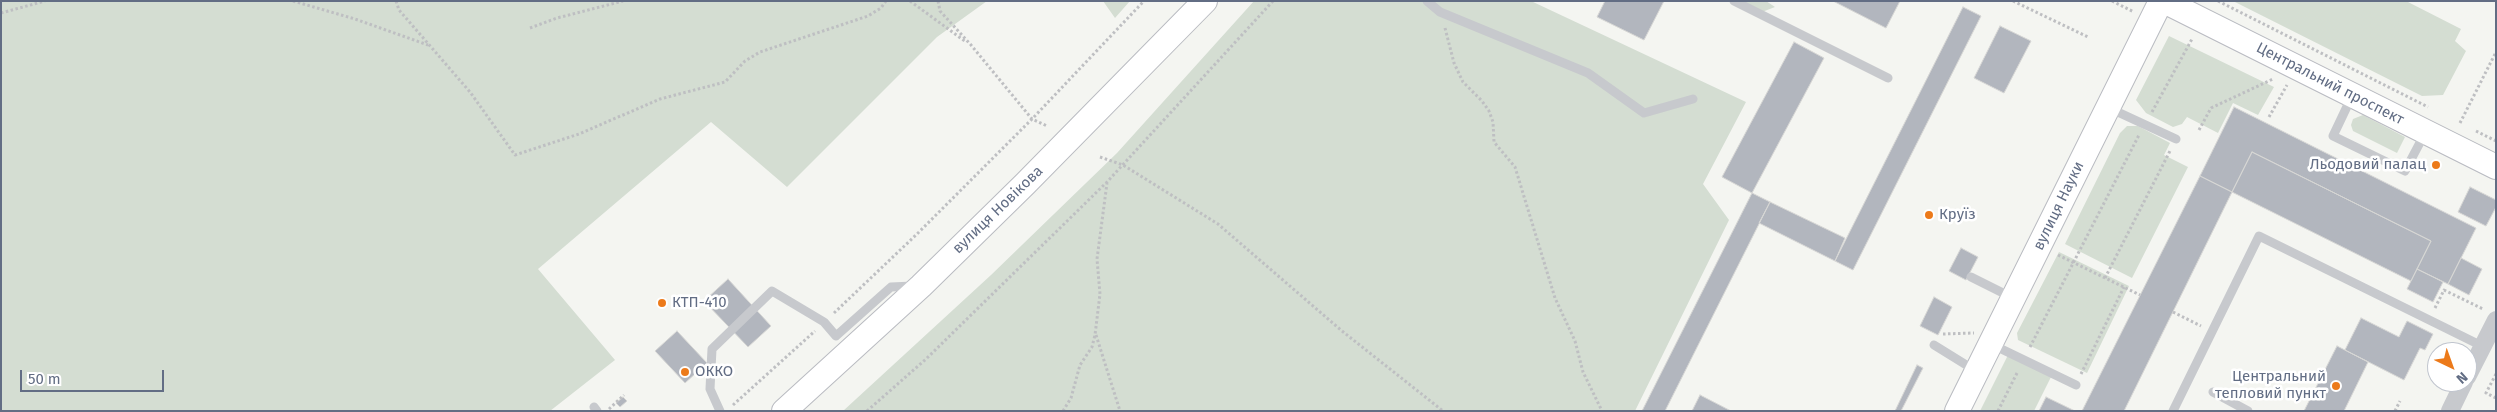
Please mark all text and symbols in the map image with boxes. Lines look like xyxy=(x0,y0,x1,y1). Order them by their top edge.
street label: Центральний проспект xyxy=(2253,39,2407,129)
place label: Льодовий палац xyxy=(2310,156,2426,174)
street label: вулиця Науки xyxy=(2030,159,2088,253)
marker: Льодовий палац xyxy=(2430,159,2442,171)
street label: вулиця Новікова xyxy=(949,162,1047,258)
place label: Круїз xyxy=(1939,206,1976,224)
marker: Круїз xyxy=(1923,209,1935,221)
place label: КТП-410 xyxy=(672,294,727,312)
marker: КТП-410 xyxy=(656,297,668,309)
north arrow xyxy=(2427,342,2477,392)
scale bar xyxy=(22,360,166,392)
place label: ОККО xyxy=(695,363,733,381)
marker: ОККО xyxy=(679,366,691,378)
place label: Центральний тепловий пункт xyxy=(2215,368,2326,403)
text: N xyxy=(2453,368,2471,387)
text: 50 m xyxy=(28,370,61,388)
marker: Центральний тепловий пункт xyxy=(2330,380,2342,392)

